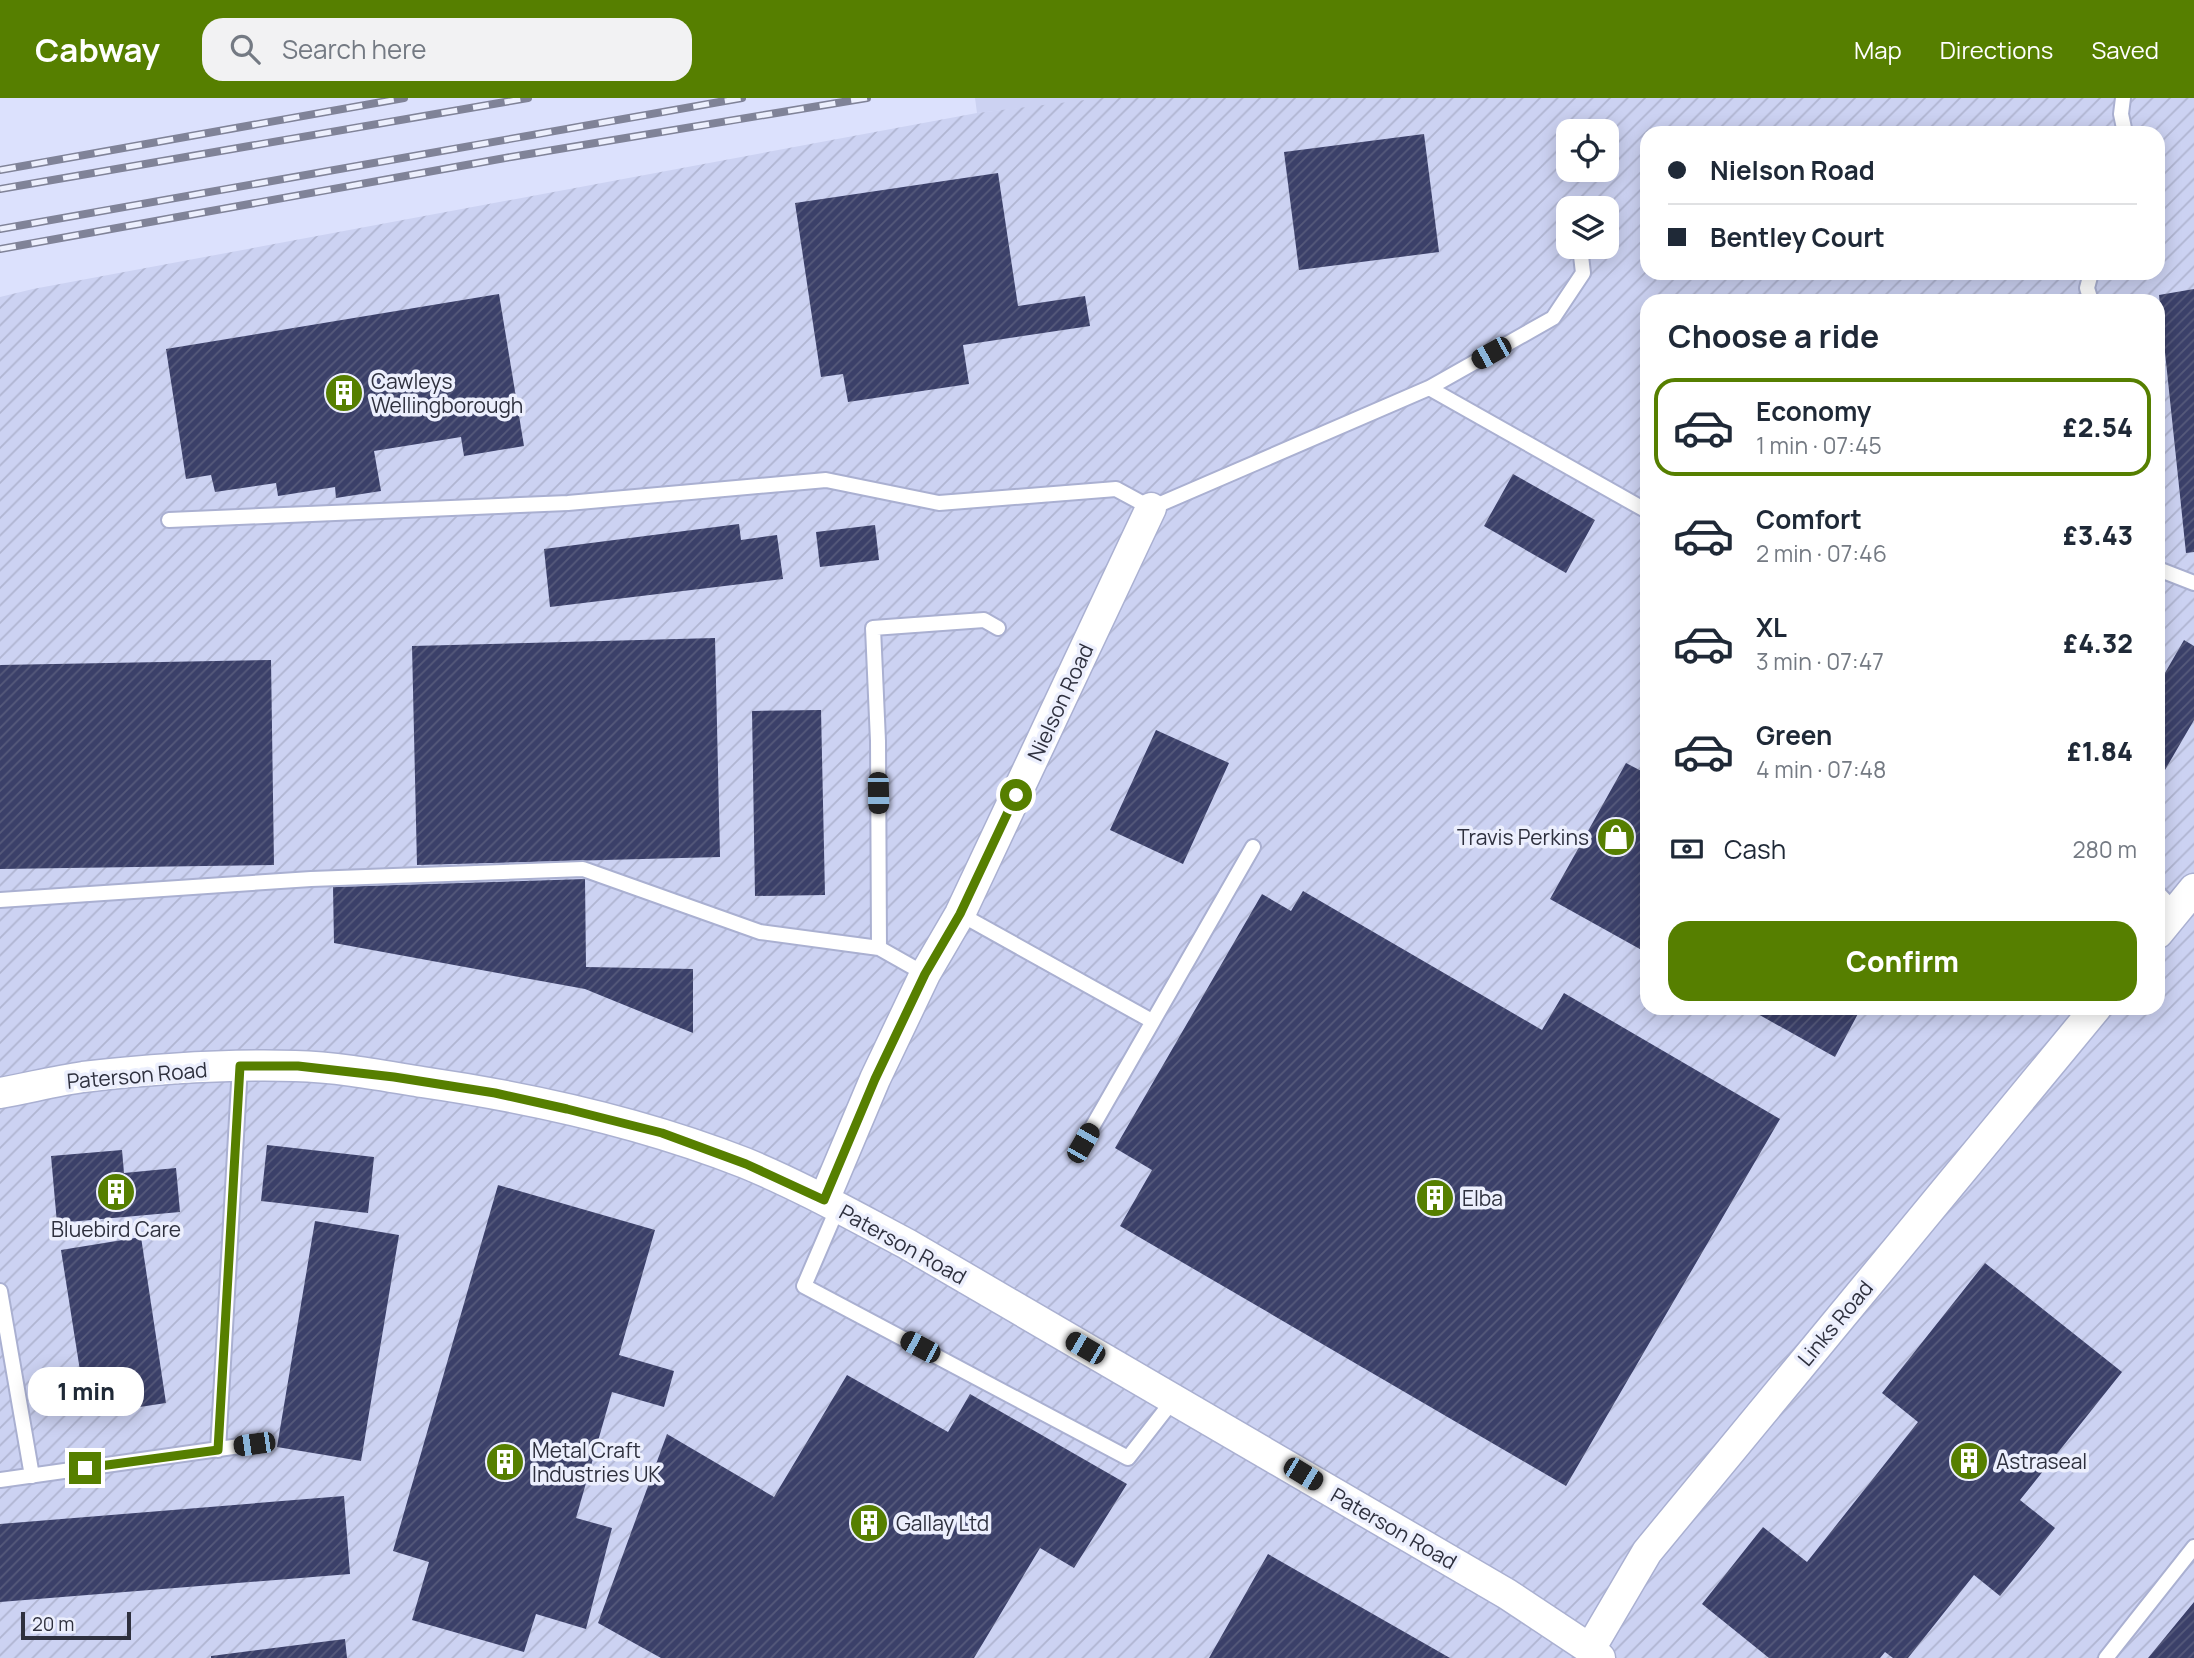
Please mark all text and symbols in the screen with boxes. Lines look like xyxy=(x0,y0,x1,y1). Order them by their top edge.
search box xyxy=(202,18,692,81)
text: Cabway xyxy=(35,27,160,72)
icon: search xyxy=(226,30,264,68)
text: Search here xyxy=(282,31,427,67)
text: Map xyxy=(1854,33,1902,66)
text: Directions xyxy=(1940,33,2053,66)
text: Saved xyxy=(2091,33,2159,66)
map controls xyxy=(1556,119,1619,259)
button: locate xyxy=(1556,119,1619,182)
text: Nielson Road xyxy=(1710,152,1875,188)
button: layers xyxy=(1556,196,1619,259)
text: Bentley Court xyxy=(1710,219,1885,255)
text: Choose a ride xyxy=(1668,314,1879,358)
car xyxy=(1468,334,1515,372)
place label: Cawleys Wellingborough xyxy=(371,367,523,419)
building icon: Cawleys Wellingborough xyxy=(323,372,365,414)
text: Economy xyxy=(1756,393,1871,429)
icon: car xyxy=(1672,396,1735,459)
text: £2.54 xyxy=(2063,409,2133,445)
text: 1 min · 07:45 xyxy=(1756,429,1882,461)
text: Comfort xyxy=(1756,501,1862,537)
icon: car xyxy=(1672,504,1735,567)
text: £3.43 xyxy=(2063,517,2133,553)
text: 2 min · 07:46 xyxy=(1756,537,1887,569)
text: XL xyxy=(1756,609,1787,645)
icon: car xyxy=(1672,612,1735,675)
text: £4.32 xyxy=(2063,625,2133,661)
street label: Nielson Road xyxy=(1021,639,1099,765)
text: 3 min · 07:47 xyxy=(1756,645,1884,677)
text: Green xyxy=(1756,717,1832,753)
icon: car xyxy=(1672,720,1735,783)
text: £1.84 xyxy=(2067,733,2133,769)
text: 4 min · 07:48 xyxy=(1756,753,1886,785)
car xyxy=(868,772,889,814)
route start xyxy=(1000,779,1032,811)
shop icon: Travis Perkins xyxy=(1595,816,1637,858)
place label: Travis Perkins xyxy=(1457,823,1589,851)
icon: cash xyxy=(1668,830,1706,868)
text: Cash xyxy=(1724,831,1786,867)
text: 280 m xyxy=(2072,833,2137,865)
button: Confirm xyxy=(1668,921,2137,1001)
street label: Paterson Road xyxy=(65,1055,209,1095)
car xyxy=(1064,1120,1103,1166)
building icon: Bluebird Care xyxy=(95,1171,137,1213)
building icon: Elba xyxy=(1414,1177,1456,1219)
place label: Elba xyxy=(1462,1184,1503,1212)
street label: Paterson Road xyxy=(834,1198,972,1290)
place label: Bluebird Care xyxy=(51,1215,181,1243)
street label: Links Road xyxy=(1791,1274,1879,1372)
car xyxy=(897,1328,944,1366)
car xyxy=(1062,1328,1109,1368)
callout: 1 min xyxy=(27,1366,143,1416)
text: 1 min xyxy=(57,1375,115,1407)
car xyxy=(232,1431,277,1457)
place label: Metal Craft Industries UK xyxy=(532,1436,661,1488)
building icon: Astraseal xyxy=(1948,1440,1990,1482)
building icon: Metal Craft Industries UK xyxy=(484,1441,526,1483)
place label: Astraseal xyxy=(1996,1447,2087,1475)
route end xyxy=(69,1452,101,1484)
car xyxy=(1280,1454,1327,1494)
street label: Paterson Road xyxy=(1326,1481,1462,1575)
building icon: Gallay Ltd xyxy=(848,1502,890,1544)
place label: Gallay Ltd xyxy=(896,1509,989,1537)
scale bar xyxy=(21,1609,131,1641)
text: 20 m xyxy=(32,1611,74,1637)

